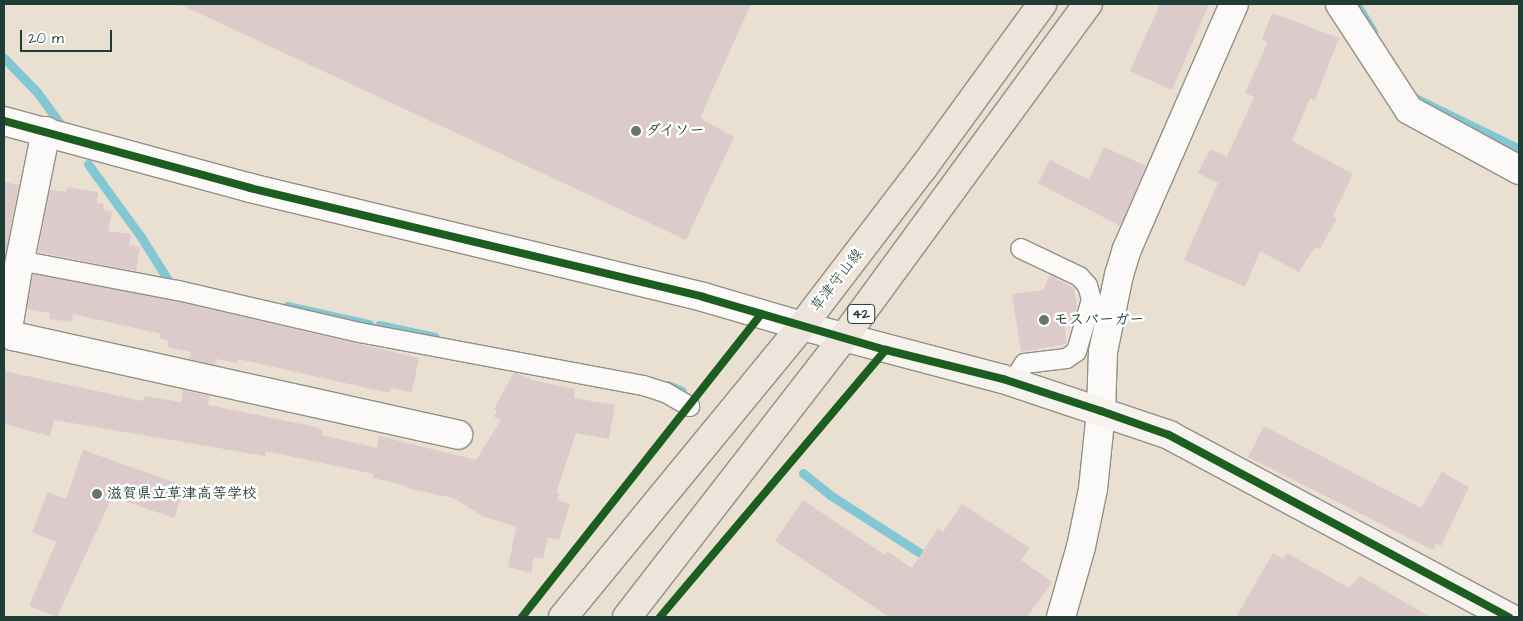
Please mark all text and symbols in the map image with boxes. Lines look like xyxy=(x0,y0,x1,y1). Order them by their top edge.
scale bar xyxy=(22,20,115,52)
text: 20 m xyxy=(28,28,64,49)
place label: ダイソー xyxy=(646,122,706,140)
marker: ダイソー xyxy=(630,125,642,137)
street label: 草津守山線 xyxy=(807,245,867,315)
road number: 42 xyxy=(846,302,876,326)
place label: モスバーガー xyxy=(1054,311,1144,329)
marker: モスバーガー xyxy=(1038,314,1050,326)
place label: 滋賀県立草津高等学校 xyxy=(107,485,257,503)
marker: 滋賀県立草津高等学校 xyxy=(91,488,103,500)

